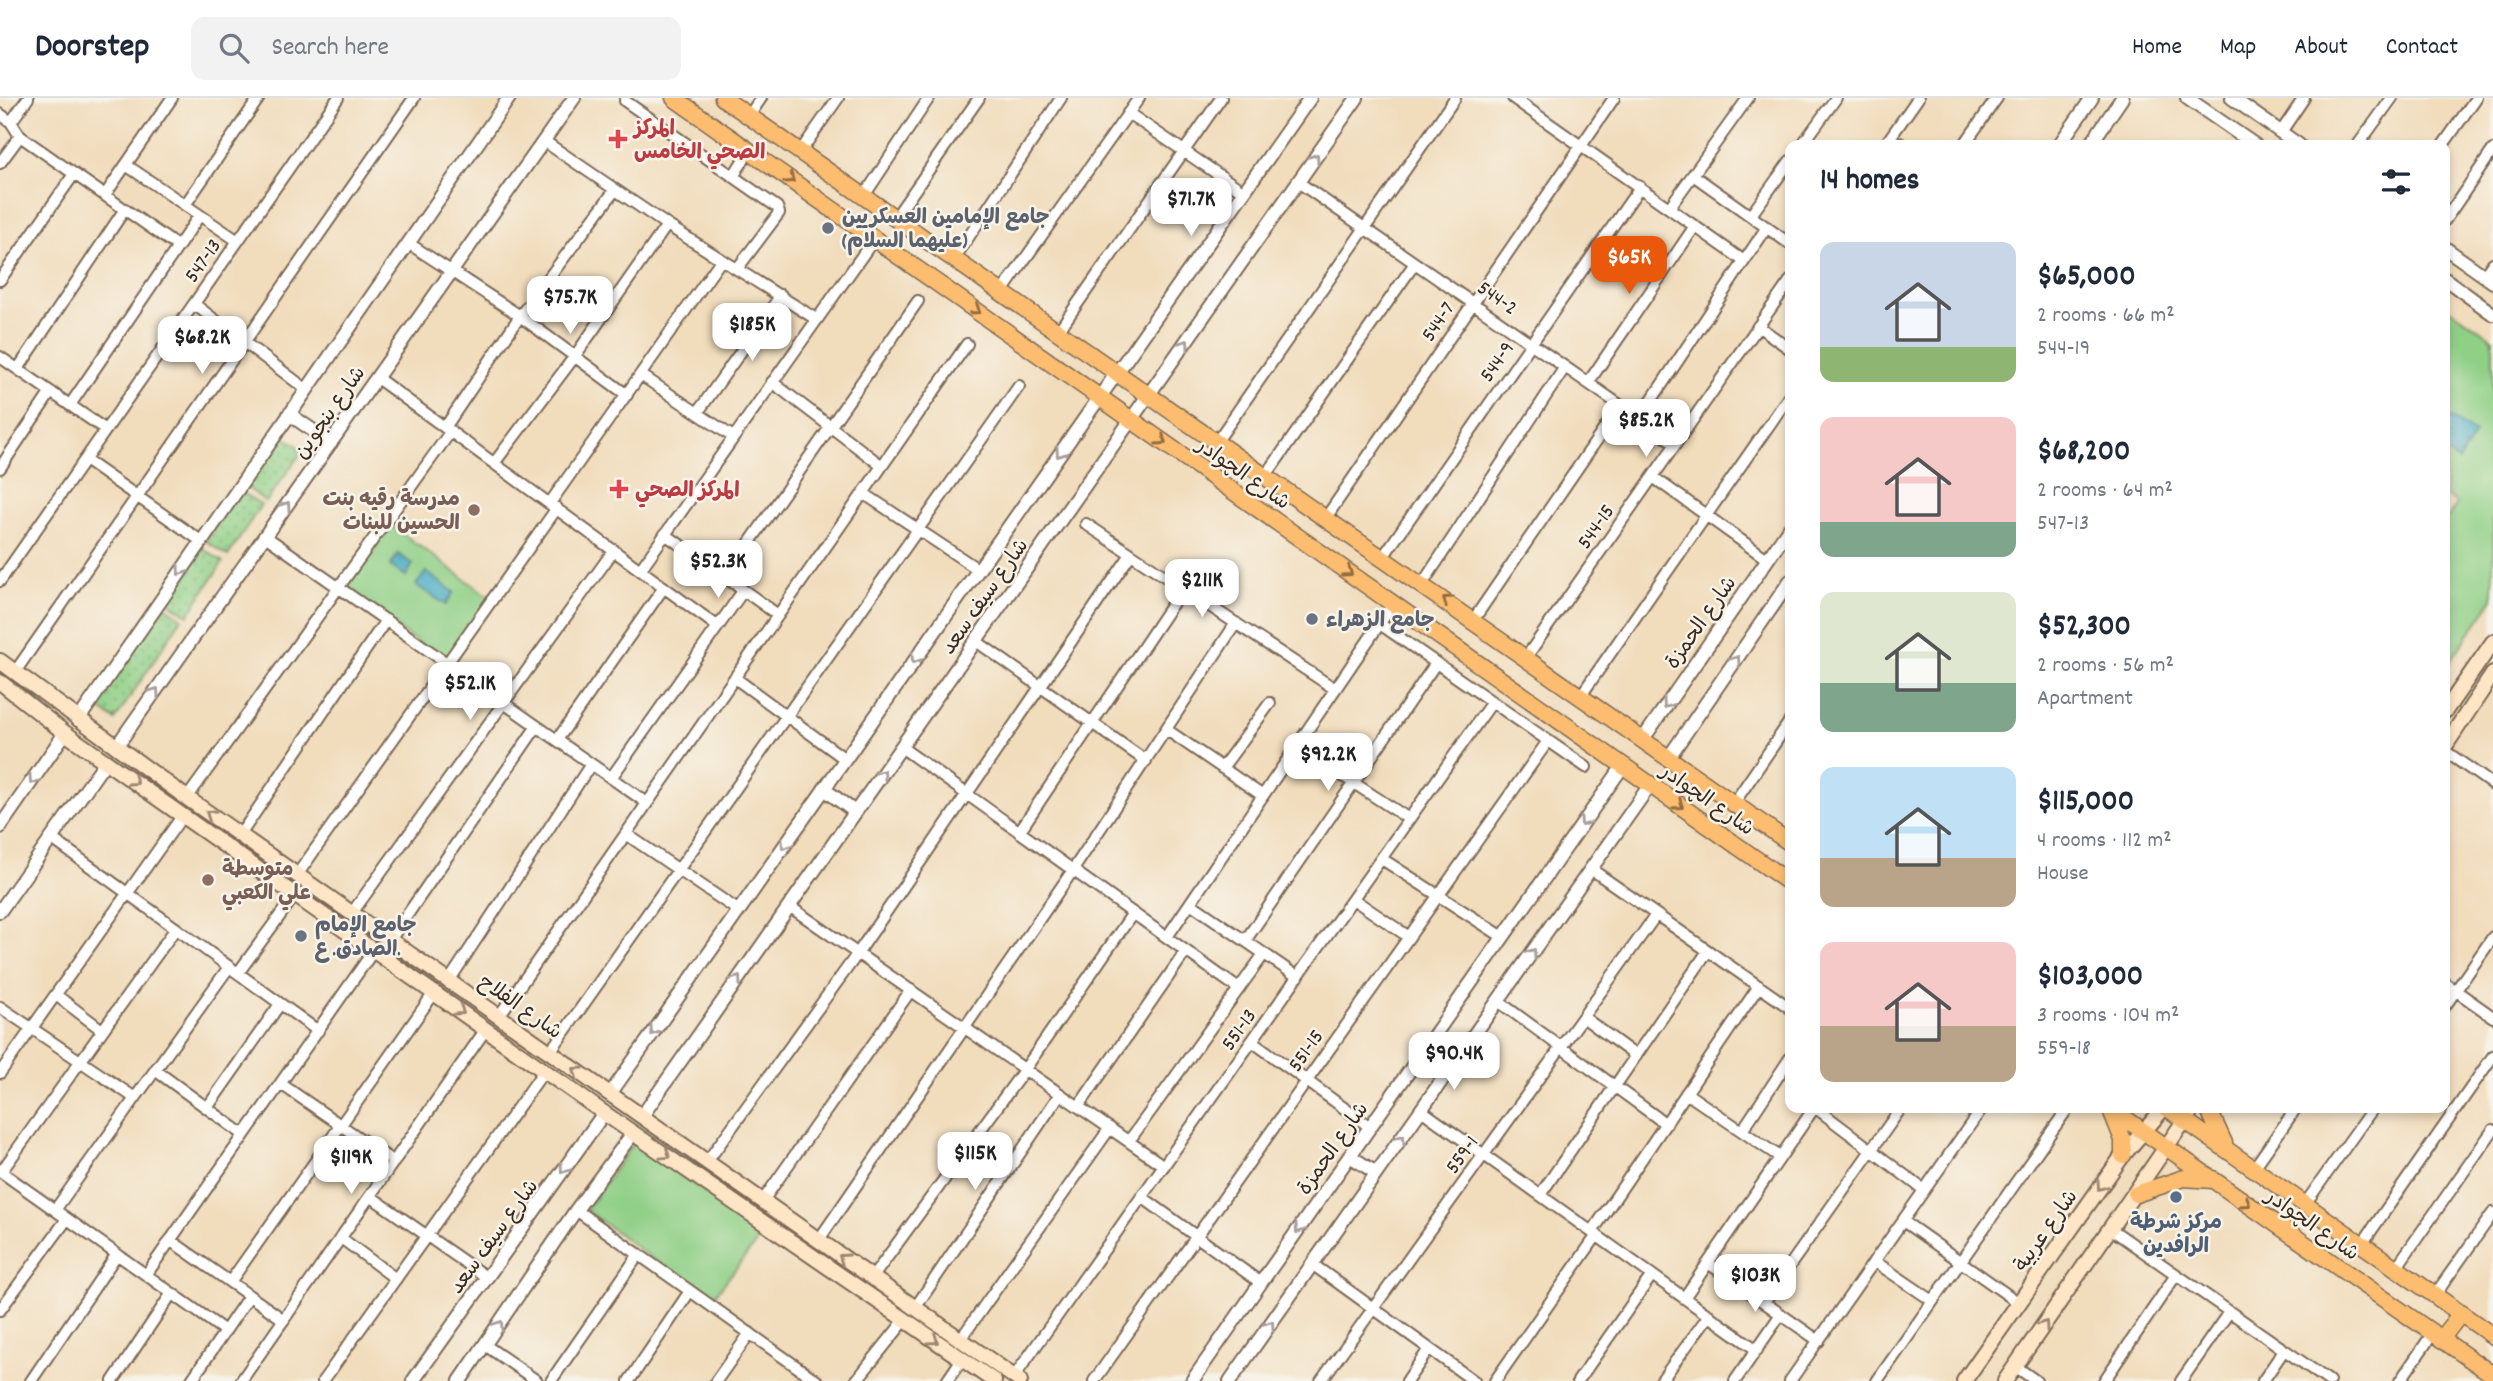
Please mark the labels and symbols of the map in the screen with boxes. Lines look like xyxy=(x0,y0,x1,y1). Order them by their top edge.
place label: المركز الصحي الخامس xyxy=(632,115,765,170)
marker: المركز الصحي الخامس xyxy=(608,129,628,149)
one-way arrow xyxy=(1307,152,1320,165)
one-way arrow xyxy=(782,171,795,183)
pin: $71.7K xyxy=(1134,178,1248,238)
place label: جامع الإمامين العسكريين (عليهما السلام) xyxy=(842,204,1050,258)
marker: جامع الإمامين العسكريين (عليهما السلام) xyxy=(820,220,836,236)
street label: 547-13 xyxy=(179,234,230,290)
pin: $65K xyxy=(1588,236,1670,296)
street label: 544-2 xyxy=(1470,275,1523,324)
pin: $75.7K xyxy=(513,276,627,336)
street label: 544-7 xyxy=(1415,297,1464,349)
one-way arrow xyxy=(968,302,981,314)
pin: $185K xyxy=(703,303,801,363)
pin: $68.2K xyxy=(145,316,259,376)
street label: 544-9 xyxy=(1474,336,1523,389)
one-way arrow xyxy=(1177,339,1189,352)
street label: شارع بنجوين xyxy=(288,361,375,466)
pin: $85.2K xyxy=(1589,400,1703,459)
street label: شارع الچوادر xyxy=(1188,431,1295,519)
one-way arrow xyxy=(1154,433,1167,445)
one-way arrow xyxy=(1056,445,1068,458)
place label: المركز الصحي xyxy=(635,477,740,508)
marker: المركز الصحي xyxy=(609,479,629,499)
place label: مدرسة رقيه بنت الحسين للبنات xyxy=(323,486,460,540)
street label: 544-15 xyxy=(1571,499,1624,556)
one-way arrow xyxy=(278,501,290,514)
marker: مدرسة رقيه بنت الحسين للبنات xyxy=(466,502,482,518)
street label: شارع سيف سعد xyxy=(935,534,1038,662)
pin: $52.3K xyxy=(661,540,775,600)
pin: $211K xyxy=(1153,560,1251,619)
one-way arrow xyxy=(177,563,189,576)
one-way arrow xyxy=(1340,564,1353,576)
street label: شارع الحمزة xyxy=(1659,571,1746,676)
one-way arrow xyxy=(1442,596,1455,608)
place label: جامع الزهراء xyxy=(1326,607,1435,637)
marker: جامع الزهراء xyxy=(1304,611,1320,627)
one-way arrow xyxy=(911,651,923,664)
one-way arrow xyxy=(1728,655,1740,668)
pin: $52.1K xyxy=(413,662,527,722)
one-way arrow xyxy=(147,687,159,700)
one-way arrow xyxy=(1663,696,1675,709)
pin: $92.2K xyxy=(1271,734,1385,793)
street label: شارع الچوادر xyxy=(1652,757,1759,845)
one-way arrow xyxy=(874,769,886,782)
one-way arrow xyxy=(29,772,41,785)
one-way arrow xyxy=(126,773,139,785)
one-way arrow xyxy=(1671,797,1684,809)
one-way arrow xyxy=(205,810,218,822)
one-way arrow xyxy=(1580,814,1592,827)
one-way arrow xyxy=(780,837,793,850)
place label: متوسطة علي الكعبي xyxy=(222,856,311,911)
marker: متوسطة علي الكعبي xyxy=(200,872,216,888)
place label: جامع الإمام الصادق. ع. xyxy=(315,912,416,966)
marker: جامع الإمام الصادق. ع. xyxy=(293,928,309,944)
one-way arrow xyxy=(1524,948,1536,961)
street label: شارع الفلاح xyxy=(471,969,567,1048)
one-way arrow xyxy=(729,975,741,988)
one-way arrow xyxy=(452,1003,465,1015)
street label: 551-13 xyxy=(1215,1004,1266,1058)
one-way arrow xyxy=(649,1024,662,1037)
street label: 551-15 xyxy=(1282,1024,1333,1079)
pin: $90.4K xyxy=(1397,1032,1511,1092)
one-way arrow xyxy=(572,1067,585,1079)
street label: شارع الحمزة xyxy=(1291,1097,1378,1202)
street label: 559-1 xyxy=(1439,1130,1488,1181)
pin: $115K xyxy=(926,1132,1024,1192)
one-way arrow xyxy=(1392,1134,1405,1147)
pin: $119K xyxy=(302,1136,400,1196)
one-way arrow xyxy=(658,1147,671,1160)
one-way arrow xyxy=(560,1161,572,1174)
street label: شارع سيف سعد xyxy=(443,1174,547,1301)
one-way arrow xyxy=(2097,1178,2109,1191)
street label: شارع الچوادر xyxy=(2257,1182,2364,1270)
street label: شارع عربية xyxy=(2008,1184,2087,1279)
marker: مركز شرطة الرافدين xyxy=(2168,1189,2184,1205)
one-way arrow xyxy=(2238,1195,2251,1207)
place label: مركز شرطة الرافدين xyxy=(2130,1209,2222,1263)
one-way arrow xyxy=(1295,1221,1307,1234)
one-way arrow xyxy=(838,1254,851,1266)
pin: $103K xyxy=(1706,1254,1804,1314)
one-way arrow xyxy=(491,1319,504,1332)
one-way arrow xyxy=(1261,1320,1274,1333)
one-way arrow xyxy=(2036,1320,2048,1333)
one-way arrow xyxy=(926,1332,939,1344)

